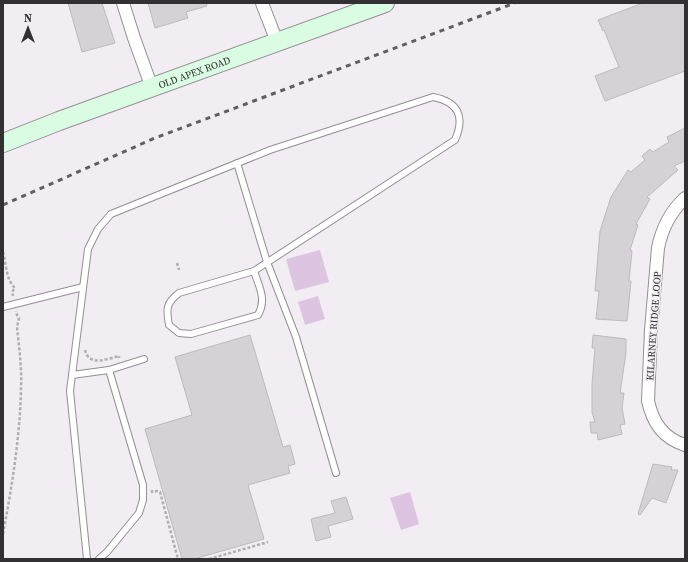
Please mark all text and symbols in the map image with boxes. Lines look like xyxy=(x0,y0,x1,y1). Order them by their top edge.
north arrow xyxy=(8,8,48,48)
text: N xyxy=(24,11,32,26)
street label: OLD APEX ROAD xyxy=(157,53,232,92)
street label: KILARNEY RIDGE LOOP xyxy=(643,271,664,381)

